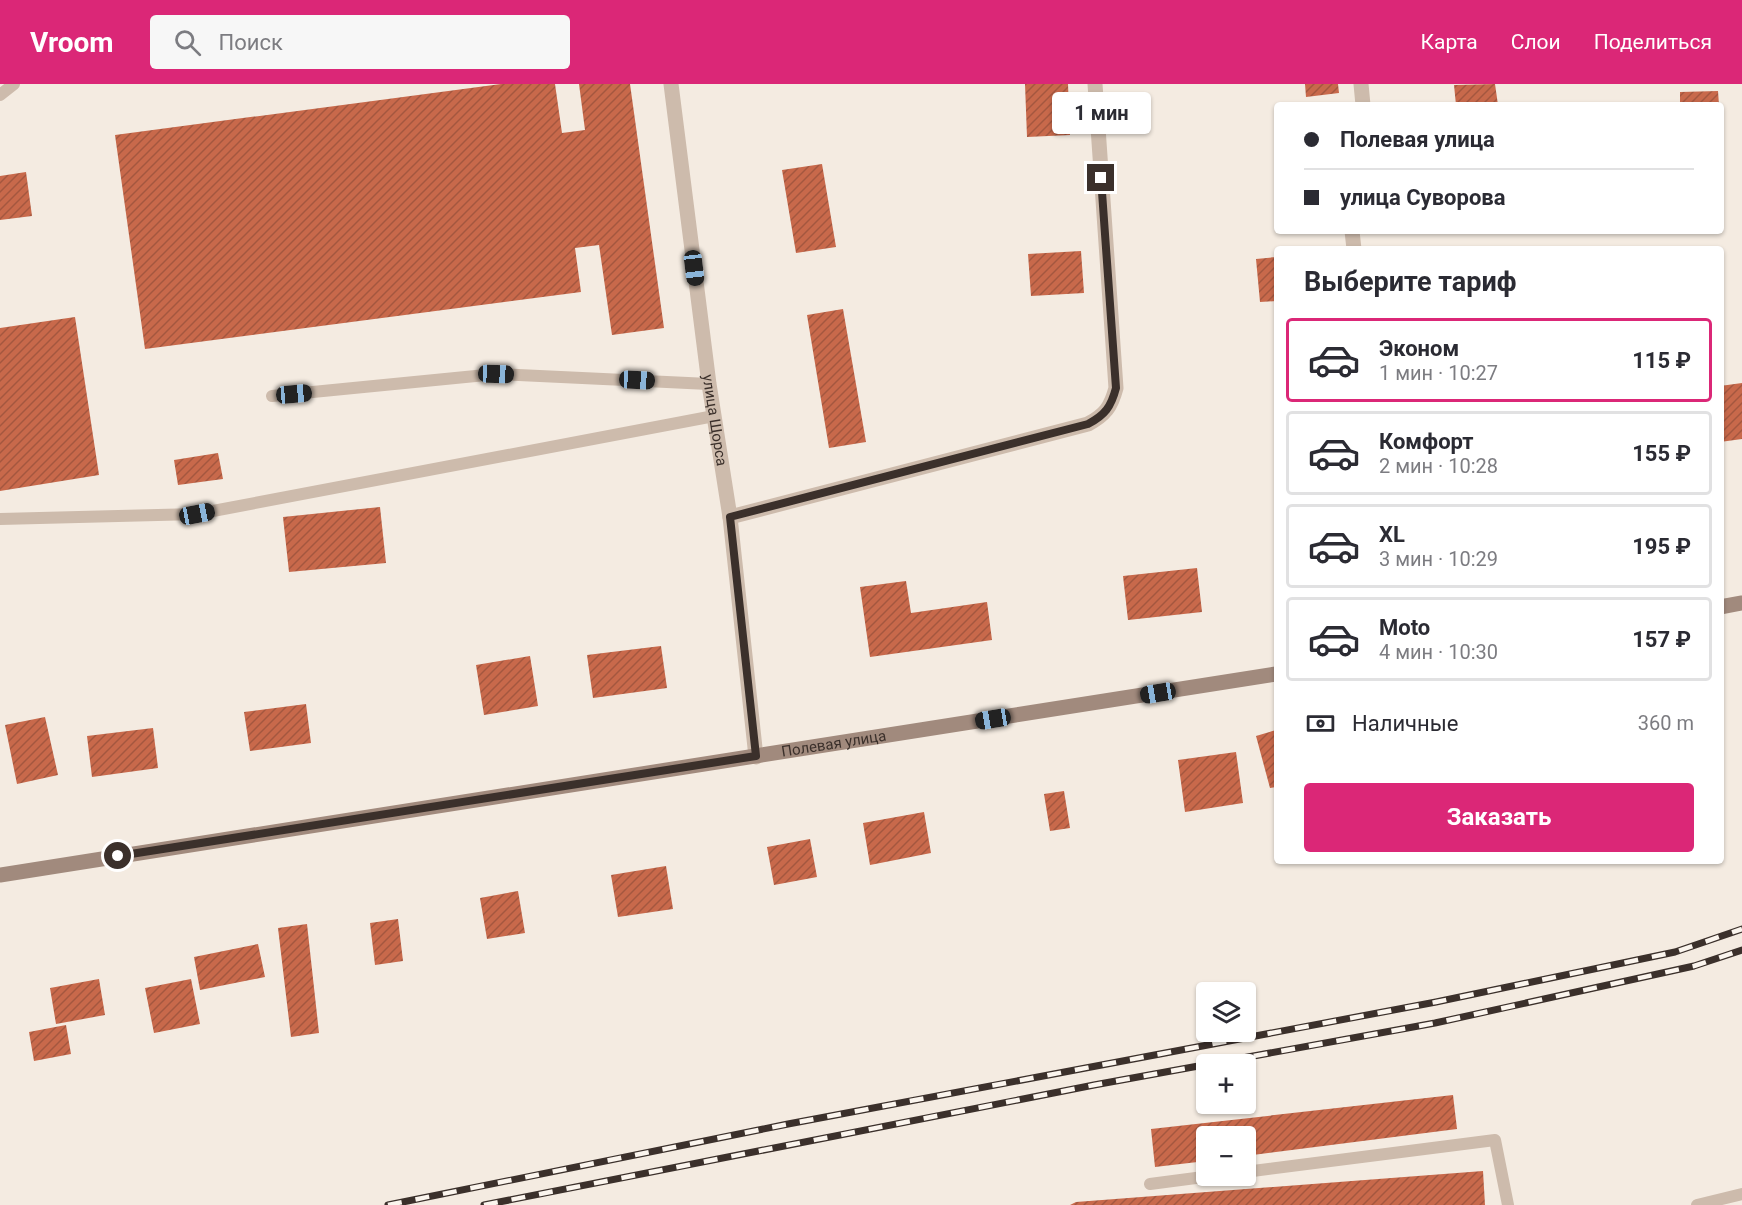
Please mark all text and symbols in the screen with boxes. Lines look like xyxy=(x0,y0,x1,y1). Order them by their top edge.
search box xyxy=(150,15,570,69)
text: Vroom xyxy=(30,26,114,59)
icon: search xyxy=(171,26,204,59)
text: Поиск xyxy=(219,30,283,55)
text: Карта xyxy=(1421,30,1478,54)
text: Слои xyxy=(1511,30,1561,54)
text: Поделиться xyxy=(1594,30,1712,54)
callout: 1 мин xyxy=(1052,91,1150,133)
text: 1 мин xyxy=(1074,101,1129,125)
text: Полевая улица xyxy=(1340,127,1495,152)
route end xyxy=(1087,164,1114,191)
text: улица Суворова xyxy=(1340,185,1506,210)
car xyxy=(683,249,705,287)
text: Выберите тариф xyxy=(1304,266,1516,298)
icon: car xyxy=(1307,333,1361,387)
text: Эконом xyxy=(1379,336,1459,361)
text: 115 ₽ xyxy=(1632,348,1691,373)
text: 1 мин · 10:27 xyxy=(1379,361,1498,385)
car xyxy=(478,364,514,384)
car xyxy=(619,370,655,390)
street label: улица Щорса xyxy=(699,373,731,467)
car xyxy=(275,383,313,405)
icon: car xyxy=(1307,426,1361,480)
text: Комфорт xyxy=(1379,429,1474,454)
text: 155 ₽ xyxy=(1632,441,1691,466)
text: 2 мин · 10:28 xyxy=(1379,454,1498,478)
car xyxy=(178,502,216,526)
icon: car xyxy=(1307,519,1361,573)
text: XL xyxy=(1379,522,1405,547)
text: 195 ₽ xyxy=(1632,534,1691,559)
text: 3 мин · 10:29 xyxy=(1379,547,1498,571)
icon: car xyxy=(1307,612,1361,666)
text: Moto xyxy=(1379,615,1430,640)
text: 157 ₽ xyxy=(1632,627,1691,652)
text: 4 мин · 10:30 xyxy=(1379,640,1498,664)
car xyxy=(1139,681,1177,705)
car xyxy=(974,707,1012,731)
icon: cash xyxy=(1304,707,1337,740)
text: Наличные xyxy=(1352,711,1458,736)
text: 360 m xyxy=(1638,711,1694,735)
street label: Полевая улица xyxy=(780,727,887,761)
button: Заказать xyxy=(1304,783,1694,852)
route start xyxy=(104,842,131,869)
map controls xyxy=(1196,982,1256,1186)
button: layers xyxy=(1196,982,1256,1042)
button: + xyxy=(1196,1054,1256,1114)
button: − xyxy=(1196,1126,1256,1186)

